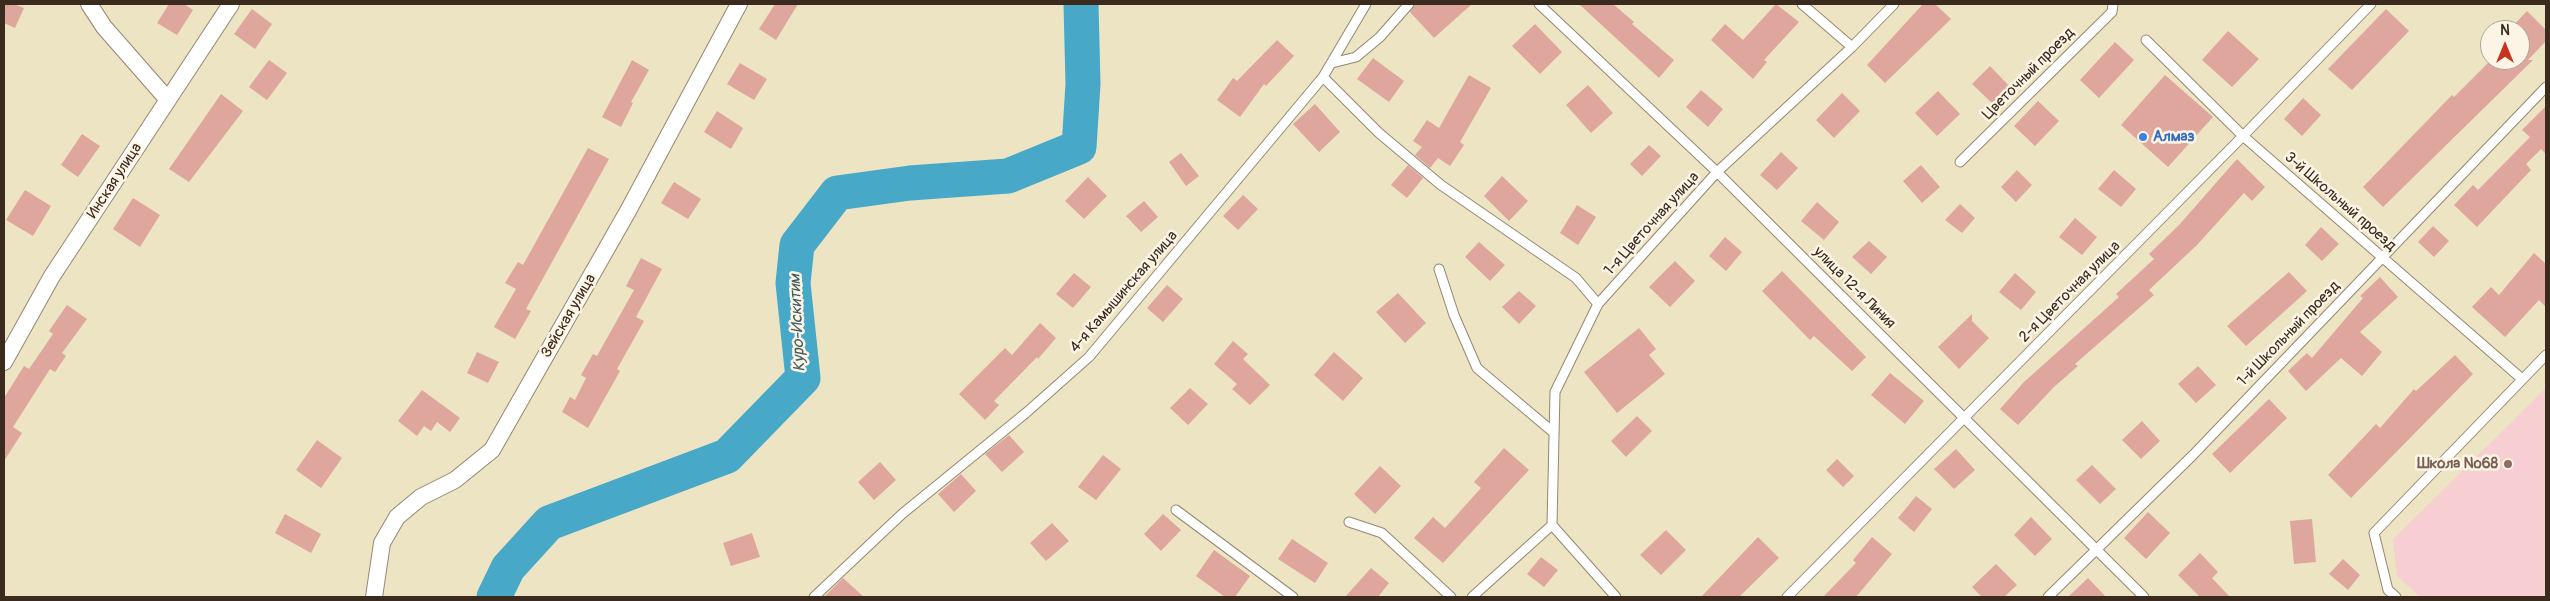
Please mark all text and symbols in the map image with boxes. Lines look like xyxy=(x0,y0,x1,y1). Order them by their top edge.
north arrow xyxy=(2480,20,2530,70)
text: N xyxy=(2500,22,2510,39)
street label: Цветочный проезд xyxy=(1979,24,2079,124)
place label: Алмаз xyxy=(2153,128,2195,146)
marker: Алмаз xyxy=(2137,131,2149,143)
street label: Инская улица xyxy=(84,140,146,222)
street label: 3-й Школьный проезд xyxy=(2280,149,2400,255)
street label: 1-я Цветочная улица xyxy=(1601,168,1703,280)
street label: 4-я Камышинская улица xyxy=(1066,227,1182,357)
street label: 2-я Цветочная улица xyxy=(2016,238,2124,346)
street label: улица 12-я Линия xyxy=(1809,243,1899,333)
street label: Зейская улица xyxy=(538,271,600,361)
water label: Куро-Искитим xyxy=(786,274,810,372)
street label: 1-й Школьный проезд xyxy=(2234,278,2344,390)
place label: Школа №68 xyxy=(2417,455,2498,473)
marker: Школа №68 xyxy=(2502,458,2514,470)

